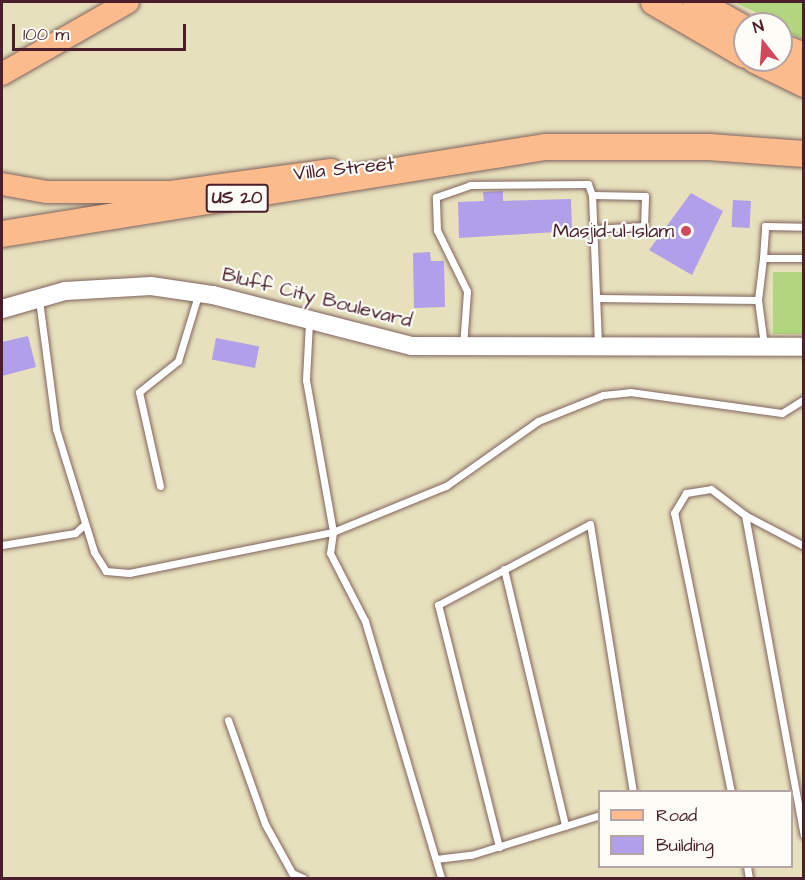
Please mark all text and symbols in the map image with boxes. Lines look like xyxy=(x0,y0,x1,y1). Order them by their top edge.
scale bar xyxy=(15,12,189,50)
north arrow xyxy=(733,12,793,72)
text: N xyxy=(750,15,766,39)
text: 100 m xyxy=(23,22,69,47)
street label: Villa Street xyxy=(292,152,396,186)
road number: US 20 xyxy=(206,183,268,213)
place label: Masjid-ul-Islam xyxy=(553,219,674,243)
marker: Masjid-ul-Islam xyxy=(679,224,693,238)
street label: Bluff City Boulevard xyxy=(220,263,414,333)
legend xyxy=(598,790,793,868)
text: Road xyxy=(656,803,697,828)
text: Building xyxy=(656,833,714,858)

